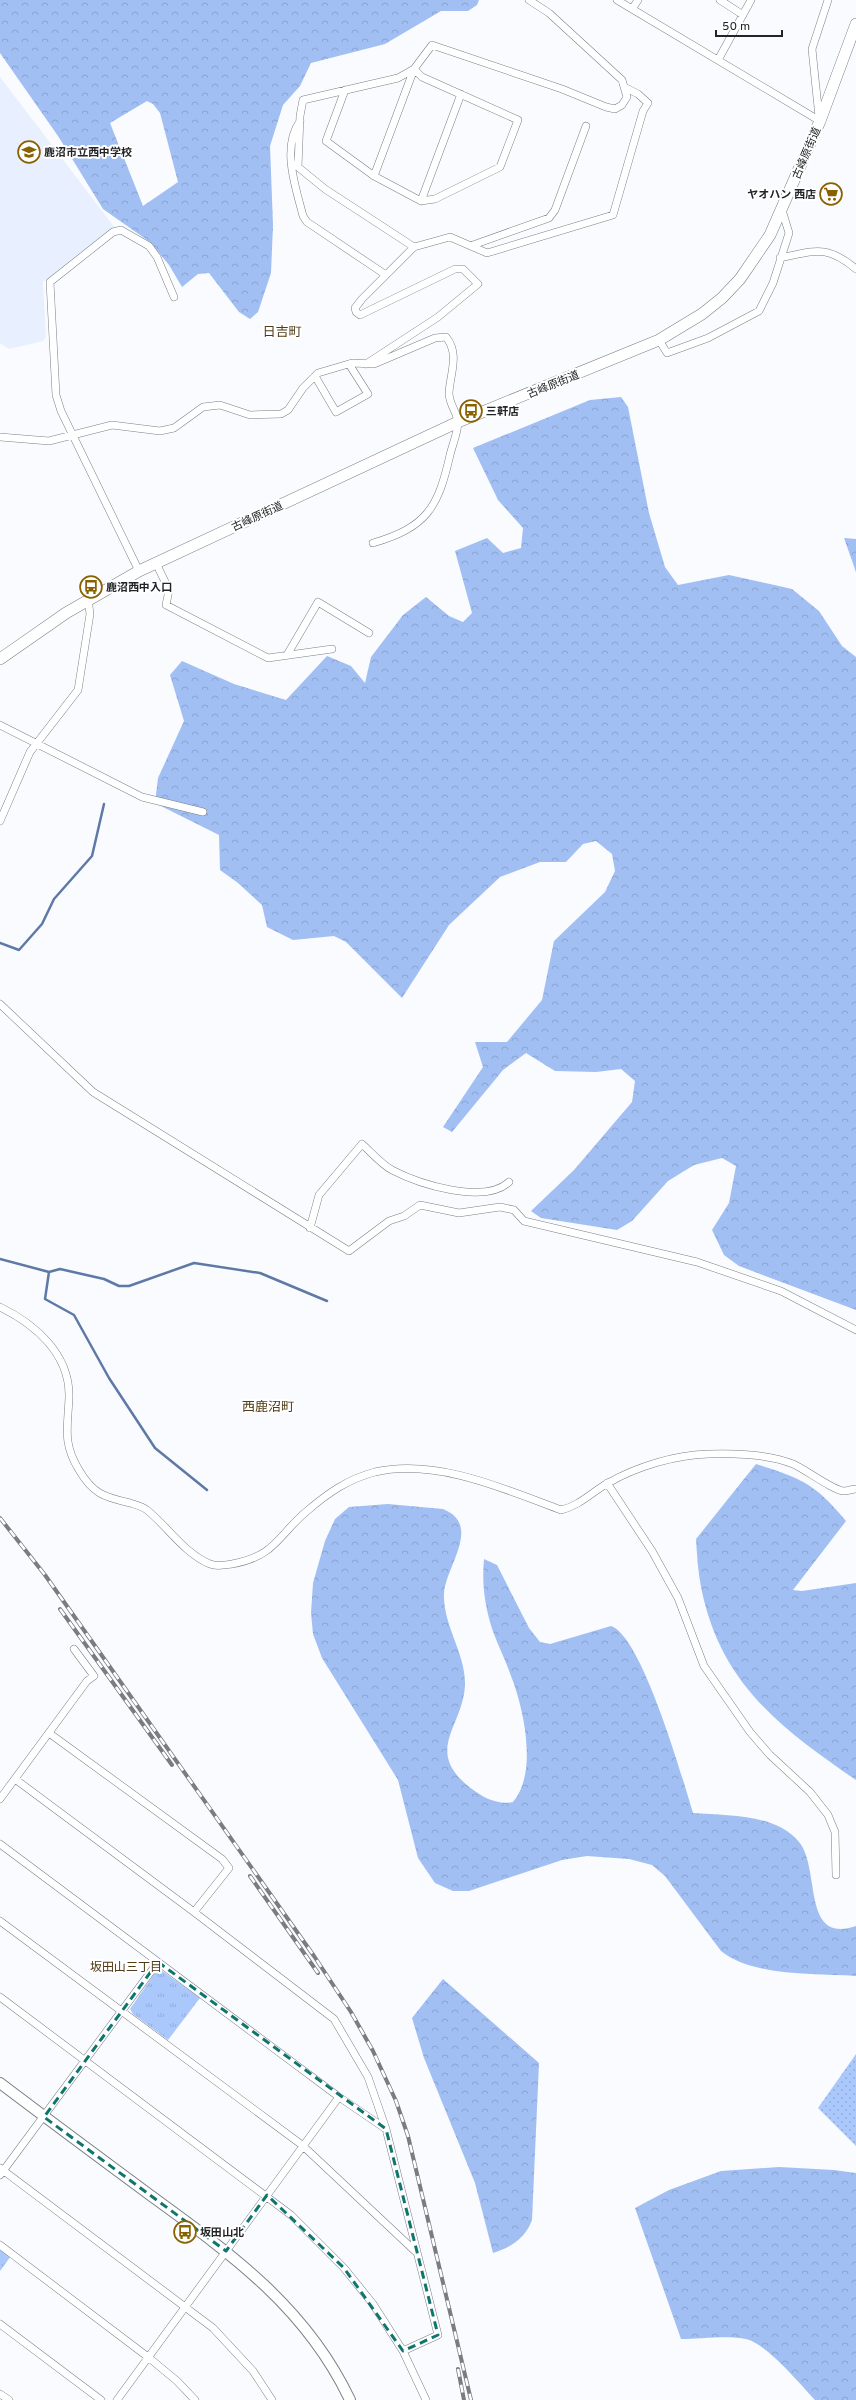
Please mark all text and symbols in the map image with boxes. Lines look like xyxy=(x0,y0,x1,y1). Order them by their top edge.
scale bar xyxy=(716,12,782,38)
text: 50 m xyxy=(722,19,750,35)
street label: 古峰原街道 xyxy=(790,125,824,181)
school or university icon: 鹿沼市立西中学校 xyxy=(16,139,42,165)
place label: 鹿沼市立西中学校 xyxy=(44,146,132,160)
supermarket icon: ヤオハン 西店 xyxy=(818,181,844,207)
place label: ヤオハン 西店 xyxy=(747,188,816,202)
district label: 日吉町 xyxy=(262,325,302,341)
street label: 古峰原街道 xyxy=(525,368,581,402)
bus stop icon: 三軒店 xyxy=(458,398,484,424)
place label: 三軒店 xyxy=(486,405,519,419)
street label: 古峰原街道 xyxy=(230,499,285,535)
bus stop icon: 鹿沼西中入口 xyxy=(78,574,104,600)
place label: 鹿沼西中入口 xyxy=(106,581,172,595)
district label: 西鹿沼町 xyxy=(242,1400,294,1416)
district label: 坂田山三丁目 xyxy=(90,1960,162,1976)
bus stop icon: 坂田山北 xyxy=(172,2219,198,2245)
place label: 坂田山北 xyxy=(200,2226,244,2240)

